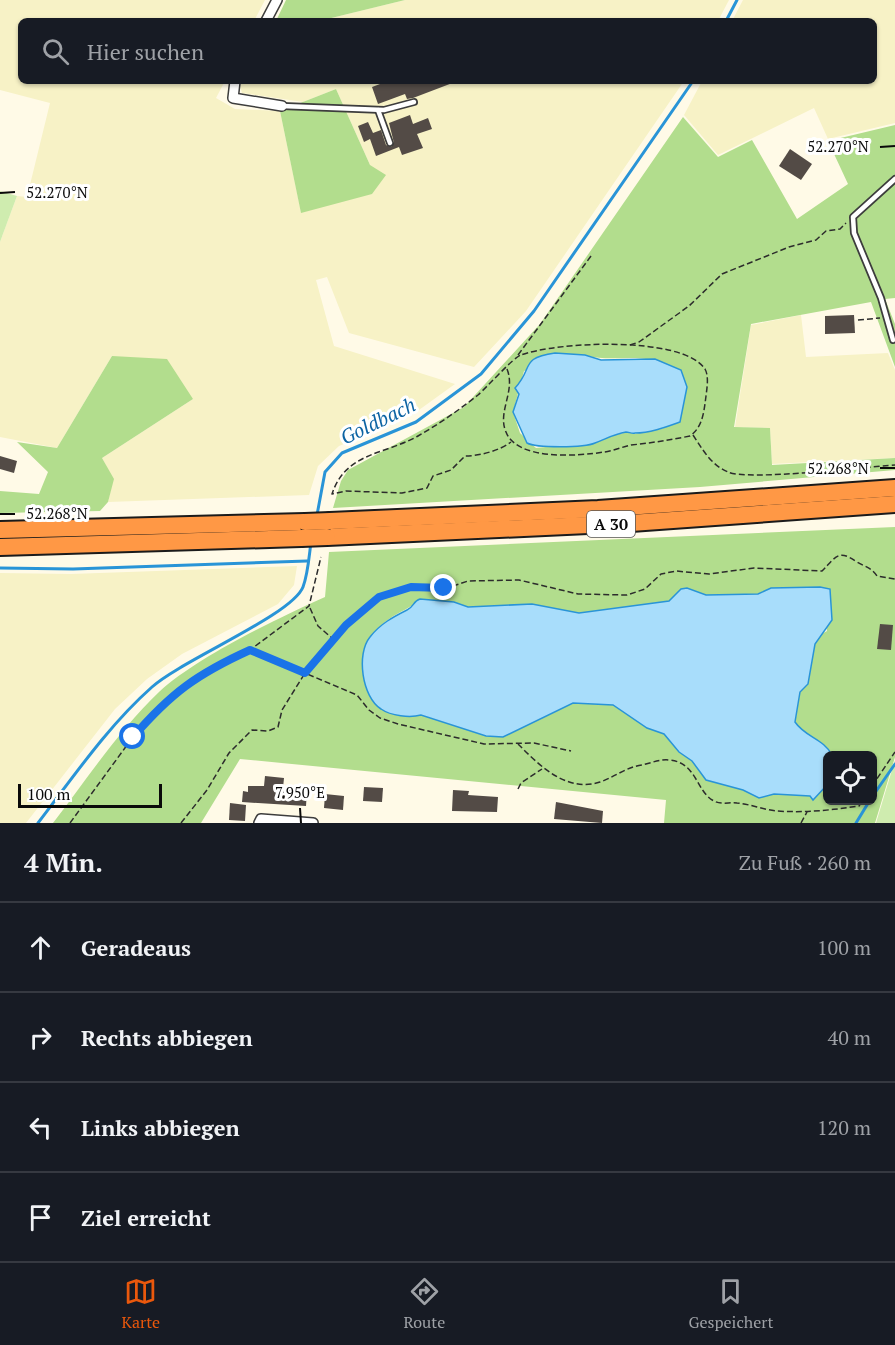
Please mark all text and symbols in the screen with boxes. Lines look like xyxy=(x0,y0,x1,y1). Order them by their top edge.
search box xyxy=(18,18,877,84)
icon: search xyxy=(39,35,72,68)
text: Hier suchen xyxy=(87,37,204,66)
text: 52.270°N xyxy=(807,136,869,156)
text: 52.270°N xyxy=(26,182,88,202)
water label: Goldbach xyxy=(336,391,420,450)
text: 52.268°N xyxy=(807,458,869,478)
text: 52.268°N xyxy=(26,503,88,523)
road number: A 30 xyxy=(587,511,635,537)
route end xyxy=(430,574,456,600)
route start xyxy=(119,723,145,749)
map controls xyxy=(823,751,877,805)
button: locate xyxy=(823,751,877,805)
scale bar xyxy=(18,781,162,808)
text: 7.950°E xyxy=(275,782,325,802)
text: 100 m xyxy=(27,783,70,805)
text: 4 Min. xyxy=(24,845,103,879)
text: Zu Fuß · 260 m xyxy=(739,849,871,876)
icon: ahead xyxy=(24,931,57,964)
text: Geradeaus xyxy=(81,933,191,962)
text: 100 m xyxy=(817,934,871,961)
icon: right xyxy=(24,1021,57,1054)
text: Rechts abbiegen xyxy=(81,1023,253,1052)
text: 40 m xyxy=(828,1024,871,1051)
icon: left xyxy=(24,1111,57,1144)
text: Links abbiegen xyxy=(81,1113,240,1142)
text: 120 m xyxy=(817,1114,871,1141)
icon: arrive xyxy=(24,1201,57,1234)
text: Ziel erreicht xyxy=(81,1203,211,1232)
tab: Karte xyxy=(122,1275,160,1333)
tab: Route xyxy=(403,1275,445,1333)
tab: Gespeichert xyxy=(689,1275,773,1333)

